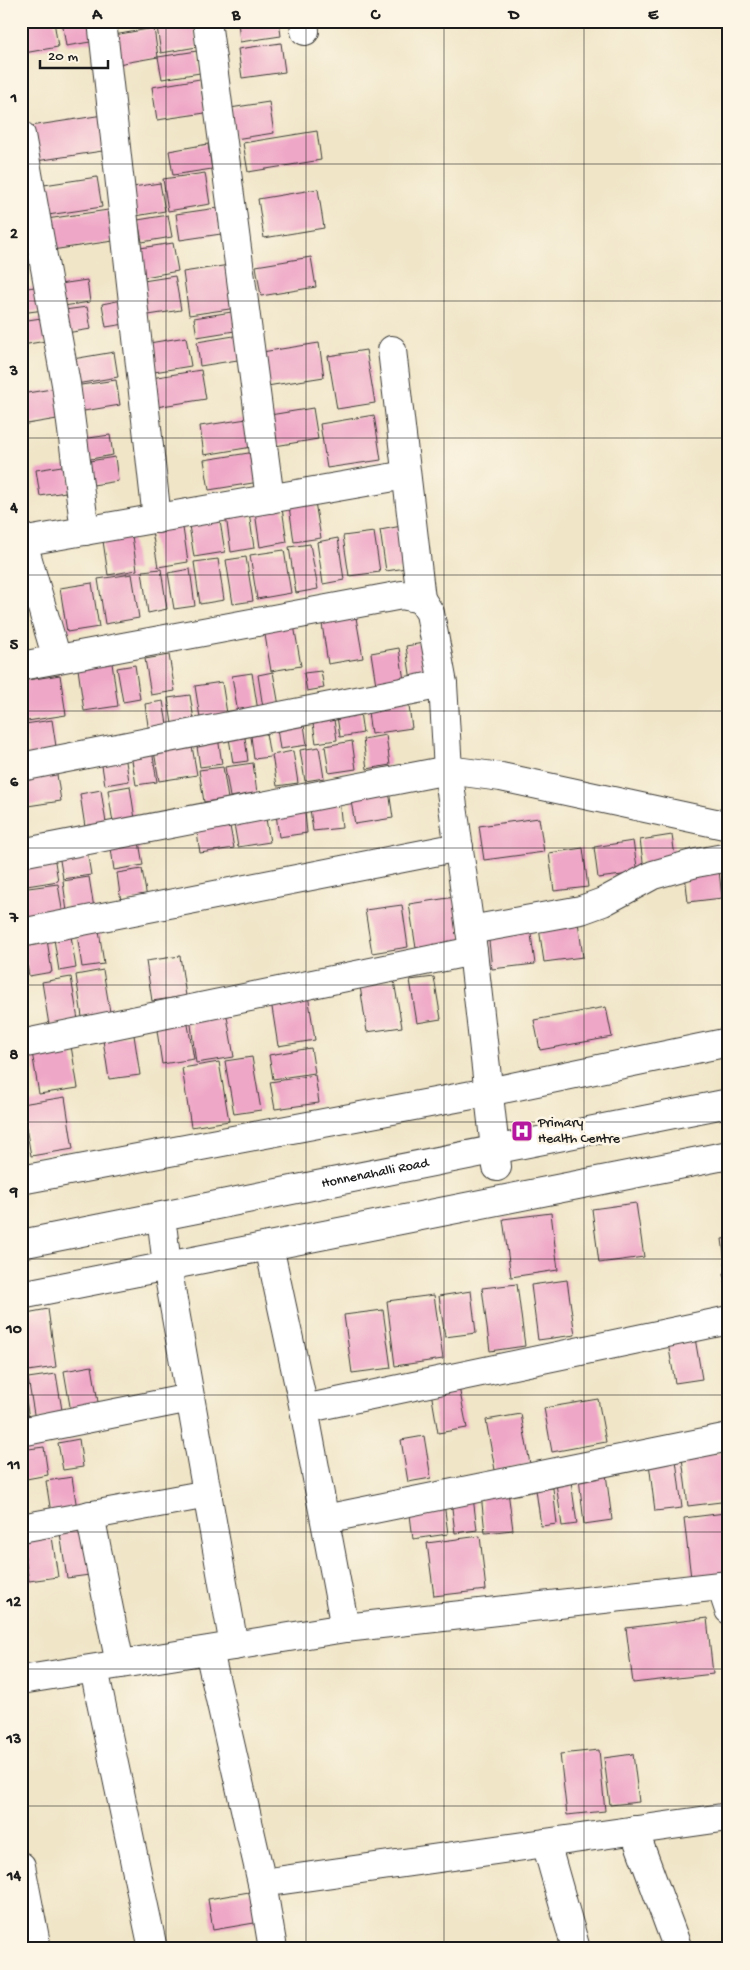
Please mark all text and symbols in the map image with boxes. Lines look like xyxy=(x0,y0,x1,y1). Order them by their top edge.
text: A xyxy=(91,7,103,26)
text: B xyxy=(231,7,241,26)
text: C xyxy=(370,7,381,26)
text: D xyxy=(507,7,520,26)
text: E xyxy=(648,7,659,26)
scale bar xyxy=(40,38,108,70)
text: 20 m xyxy=(48,48,78,66)
text: 1 xyxy=(10,90,17,109)
text: 2 xyxy=(10,226,18,245)
text: 3 xyxy=(9,363,18,382)
text: 4 xyxy=(9,500,18,519)
text: 5 xyxy=(10,637,19,656)
text: 6 xyxy=(10,774,19,793)
text: 7 xyxy=(9,910,19,929)
text: 8 xyxy=(10,1047,19,1066)
place label: Primary Health Centre xyxy=(537,1115,621,1148)
hospital icon: Primary Health Centre xyxy=(510,1119,534,1143)
street label: Honnenahalli Road xyxy=(320,1154,432,1192)
text: 9 xyxy=(9,1184,18,1203)
text: 10 xyxy=(5,1321,22,1340)
text: 11 xyxy=(7,1457,20,1476)
text: 12 xyxy=(6,1594,21,1613)
text: 13 xyxy=(6,1731,21,1750)
text: 14 xyxy=(6,1868,21,1887)

